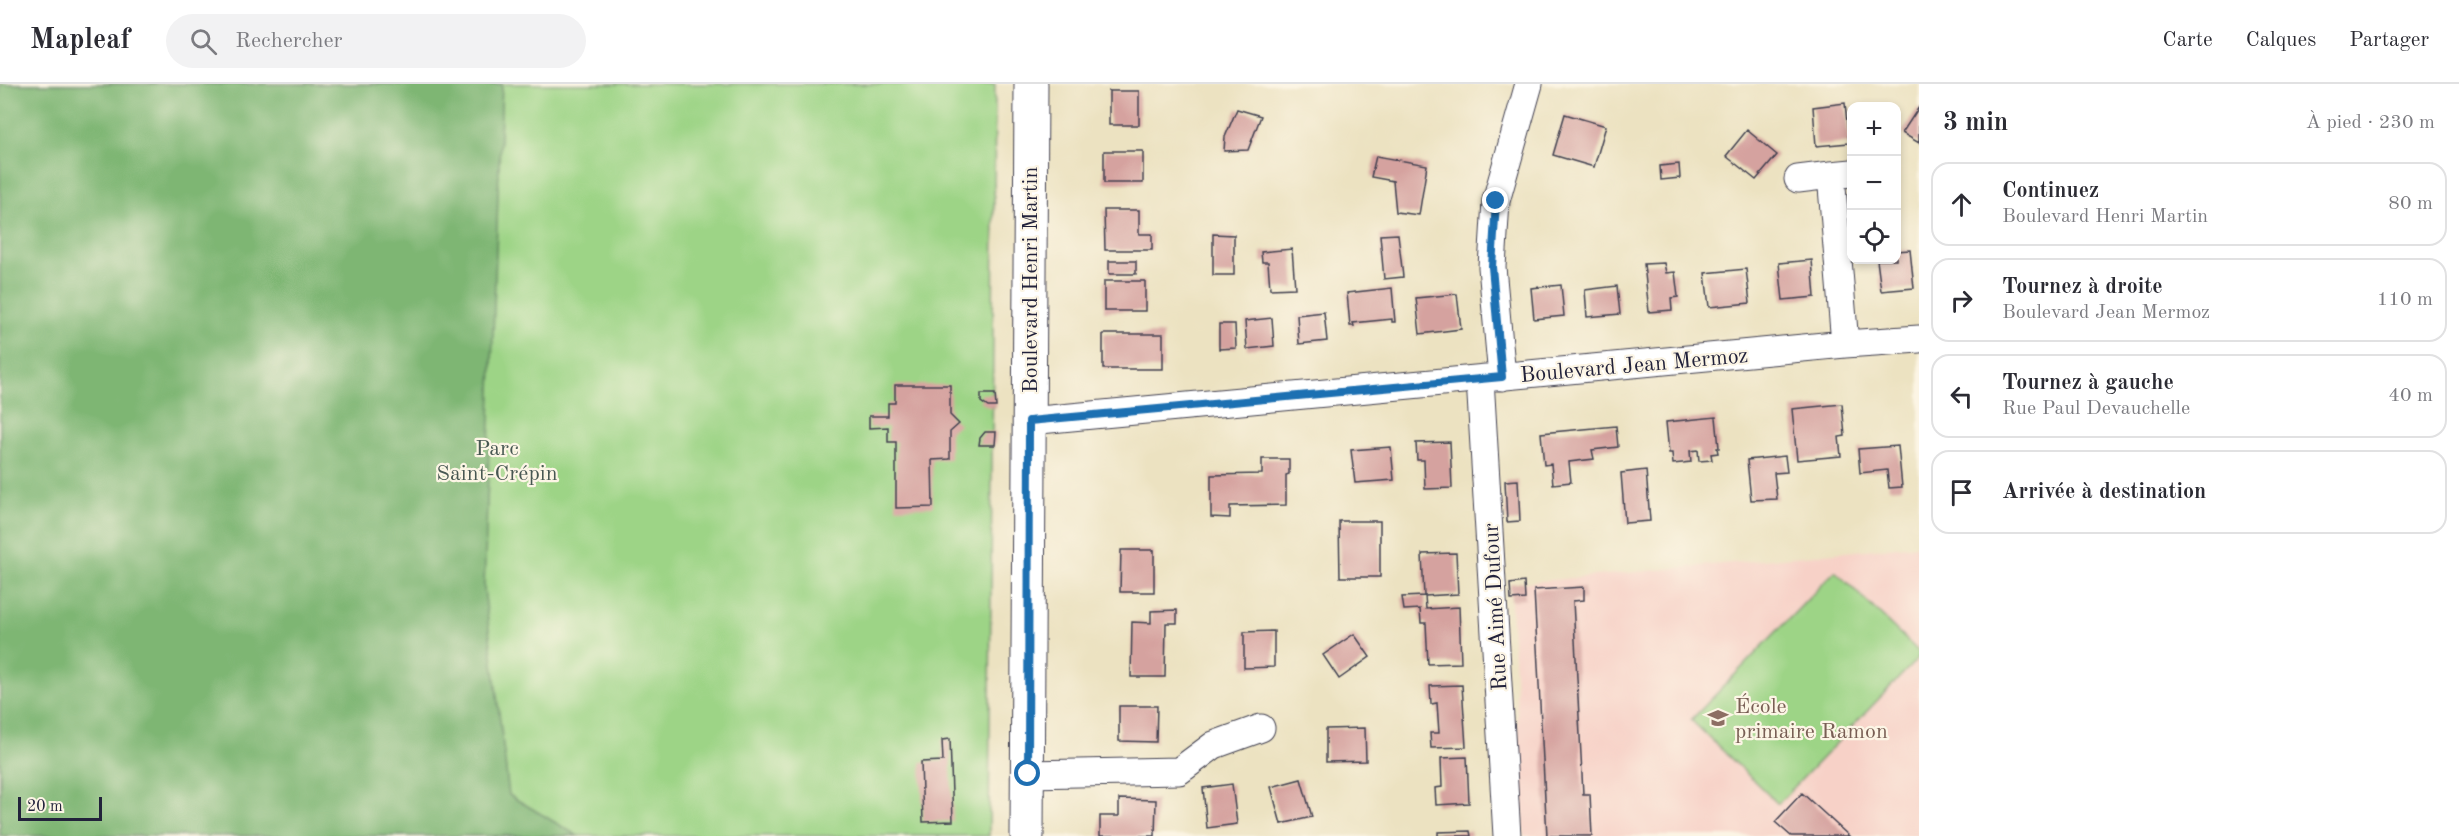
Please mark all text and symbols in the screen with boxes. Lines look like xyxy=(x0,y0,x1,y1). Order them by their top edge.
search box xyxy=(166,14,586,68)
icon: search xyxy=(187,25,220,58)
text: Mapleaf xyxy=(30,27,130,55)
text: Rechercher xyxy=(235,30,343,52)
text: Carte xyxy=(2163,30,2213,51)
text: Calques xyxy=(2246,30,2316,51)
text: Partager xyxy=(2349,30,2429,51)
map controls xyxy=(1847,102,1901,264)
button: + xyxy=(1847,102,1901,156)
text: 3 min xyxy=(1943,110,2008,136)
text: À pied · 230 m xyxy=(2306,113,2435,133)
button: − xyxy=(1847,156,1901,210)
street label: Boulevard Henri Martin xyxy=(1020,167,1042,393)
text: Continuez xyxy=(2002,180,2099,202)
route end xyxy=(1482,187,1508,213)
icon: ahead xyxy=(1945,188,1978,221)
text: 80 m xyxy=(2388,194,2433,214)
text: Boulevard Henri Martin xyxy=(2002,207,2208,227)
button: locate xyxy=(1847,210,1901,264)
text: Tournez à droite xyxy=(2002,276,2163,298)
icon: right xyxy=(1945,284,1978,317)
text: 110 m xyxy=(2377,290,2433,310)
text: Boulevard Jean Mermoz xyxy=(2002,303,2210,323)
street label: Boulevard Jean Mermoz xyxy=(1519,345,1749,387)
text: Tournez à gauche xyxy=(2002,372,2174,394)
icon: left xyxy=(1945,380,1978,413)
text: 40 m xyxy=(2388,386,2433,406)
text: Rue Paul Devauchelle xyxy=(2002,399,2190,419)
park label: Parc Saint-Crépin xyxy=(436,438,558,485)
icon: arrive xyxy=(1945,476,1978,509)
text: Arrivée à destination xyxy=(2002,481,2206,503)
street label: Rue Aimé Dufour xyxy=(1481,522,1511,691)
place label: École primaire Ramon xyxy=(1735,693,1888,743)
school or university icon: École primaire Ramon xyxy=(1706,706,1730,730)
route start xyxy=(1014,760,1040,786)
scale bar xyxy=(18,794,102,822)
text: 20 m xyxy=(27,799,63,815)

